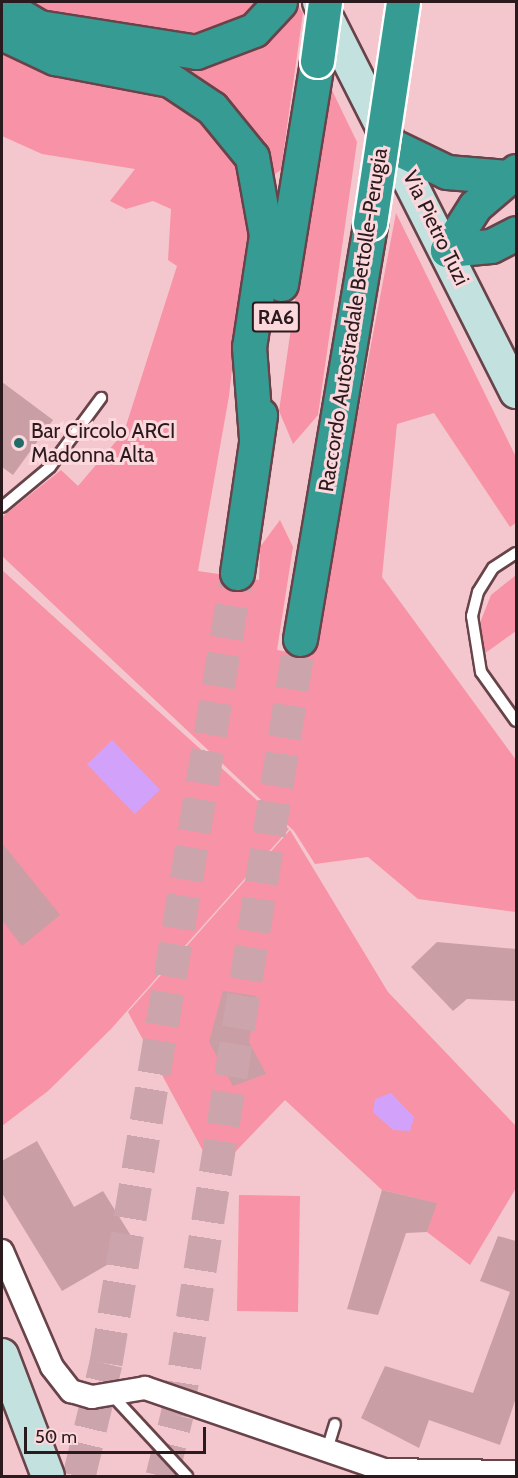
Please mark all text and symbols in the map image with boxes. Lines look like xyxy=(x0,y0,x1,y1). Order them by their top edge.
street label: Raccordo Autostradale Bettolle-Perugia xyxy=(313,146,393,494)
street label: Via Pietro Tuzi xyxy=(397,167,475,289)
road number: RA6 xyxy=(250,300,302,334)
place label: Bar Circolo ARCI Madonna Alta xyxy=(31,418,175,468)
marker: Bar Circolo ARCI Madonna Alta xyxy=(12,436,26,450)
scale bar xyxy=(27,1415,208,1453)
text: 50 m xyxy=(35,1426,77,1448)

